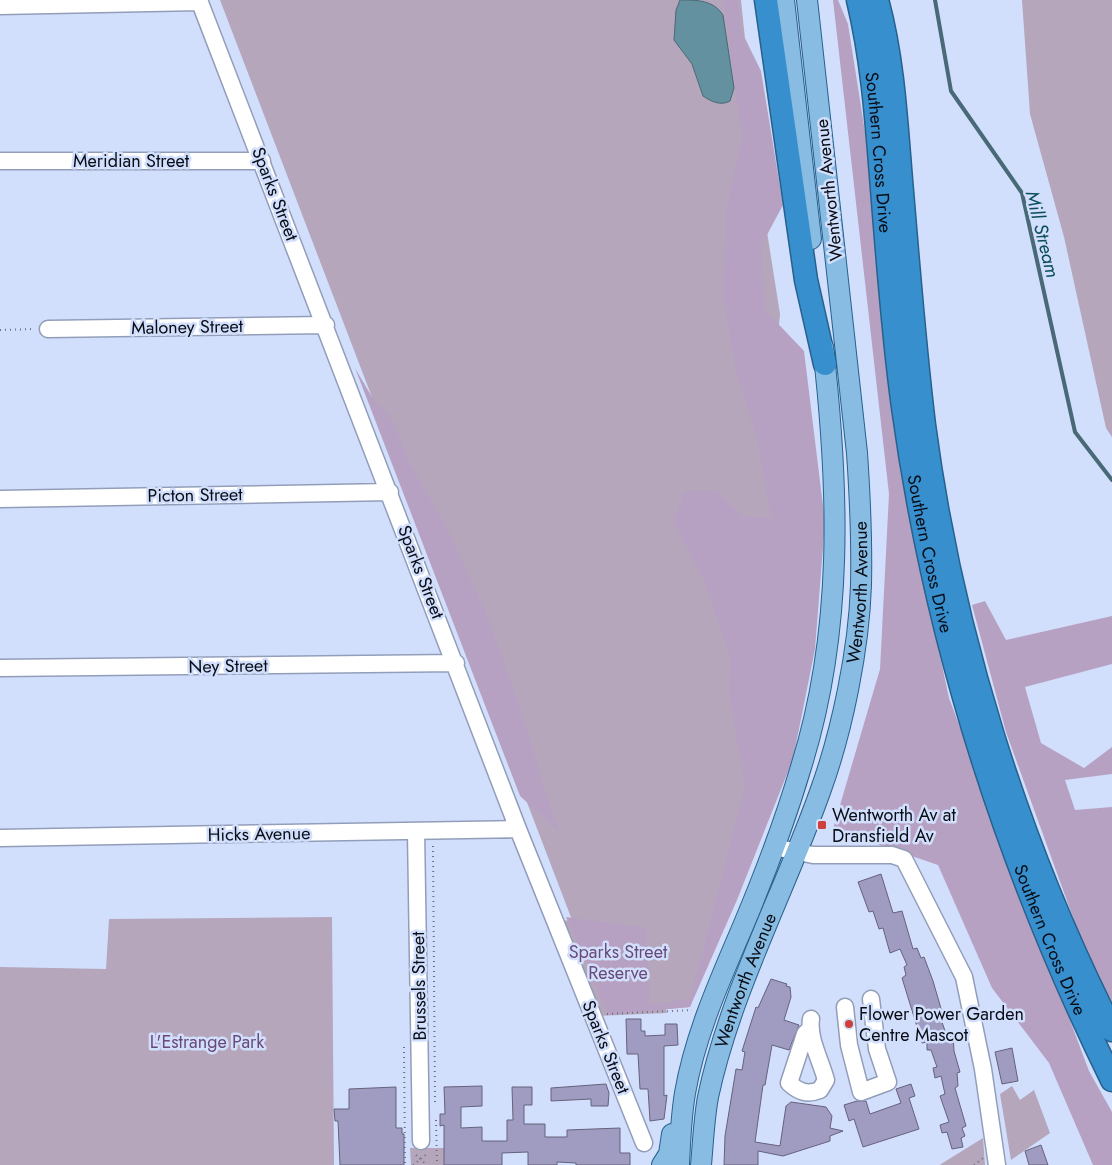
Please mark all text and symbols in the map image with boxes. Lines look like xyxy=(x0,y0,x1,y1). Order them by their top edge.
street label: Southern Cross Drive xyxy=(858,70,898,234)
street label: Wentworth Avenue xyxy=(809,118,849,262)
street label: Sparks Street xyxy=(245,143,305,245)
street label: Meridian Street xyxy=(73,148,190,174)
water label: Mill Stream xyxy=(1019,188,1066,281)
street label: Maloney Street xyxy=(131,313,244,341)
street label: Southern Cross Drive xyxy=(901,473,959,636)
street label: Picton Street xyxy=(147,481,243,509)
street label: Sparks Street xyxy=(391,521,451,623)
street label: Wentworth Avenue xyxy=(840,521,874,665)
street label: Ney Street xyxy=(188,652,269,680)
place label: Wentworth Av at Dransfield Av xyxy=(832,802,957,849)
marker: Wentworth Av at Dransfield Av xyxy=(816,819,828,831)
street label: Hicks Avenue xyxy=(207,820,311,848)
street label: Southern Cross Drive xyxy=(1007,860,1093,1020)
street label: Wentworth Avenue xyxy=(708,909,783,1051)
street label: Brussels Street xyxy=(405,931,433,1041)
park label: Sparks Street Reserve xyxy=(569,939,668,986)
street label: Sparks Street xyxy=(576,996,637,1098)
place label: Flower Power Garden Centre Mascot xyxy=(859,1001,1024,1048)
marker: Flower Power Garden Centre Mascot xyxy=(843,1018,855,1030)
park label: L'Estrange Park xyxy=(150,1029,264,1055)

